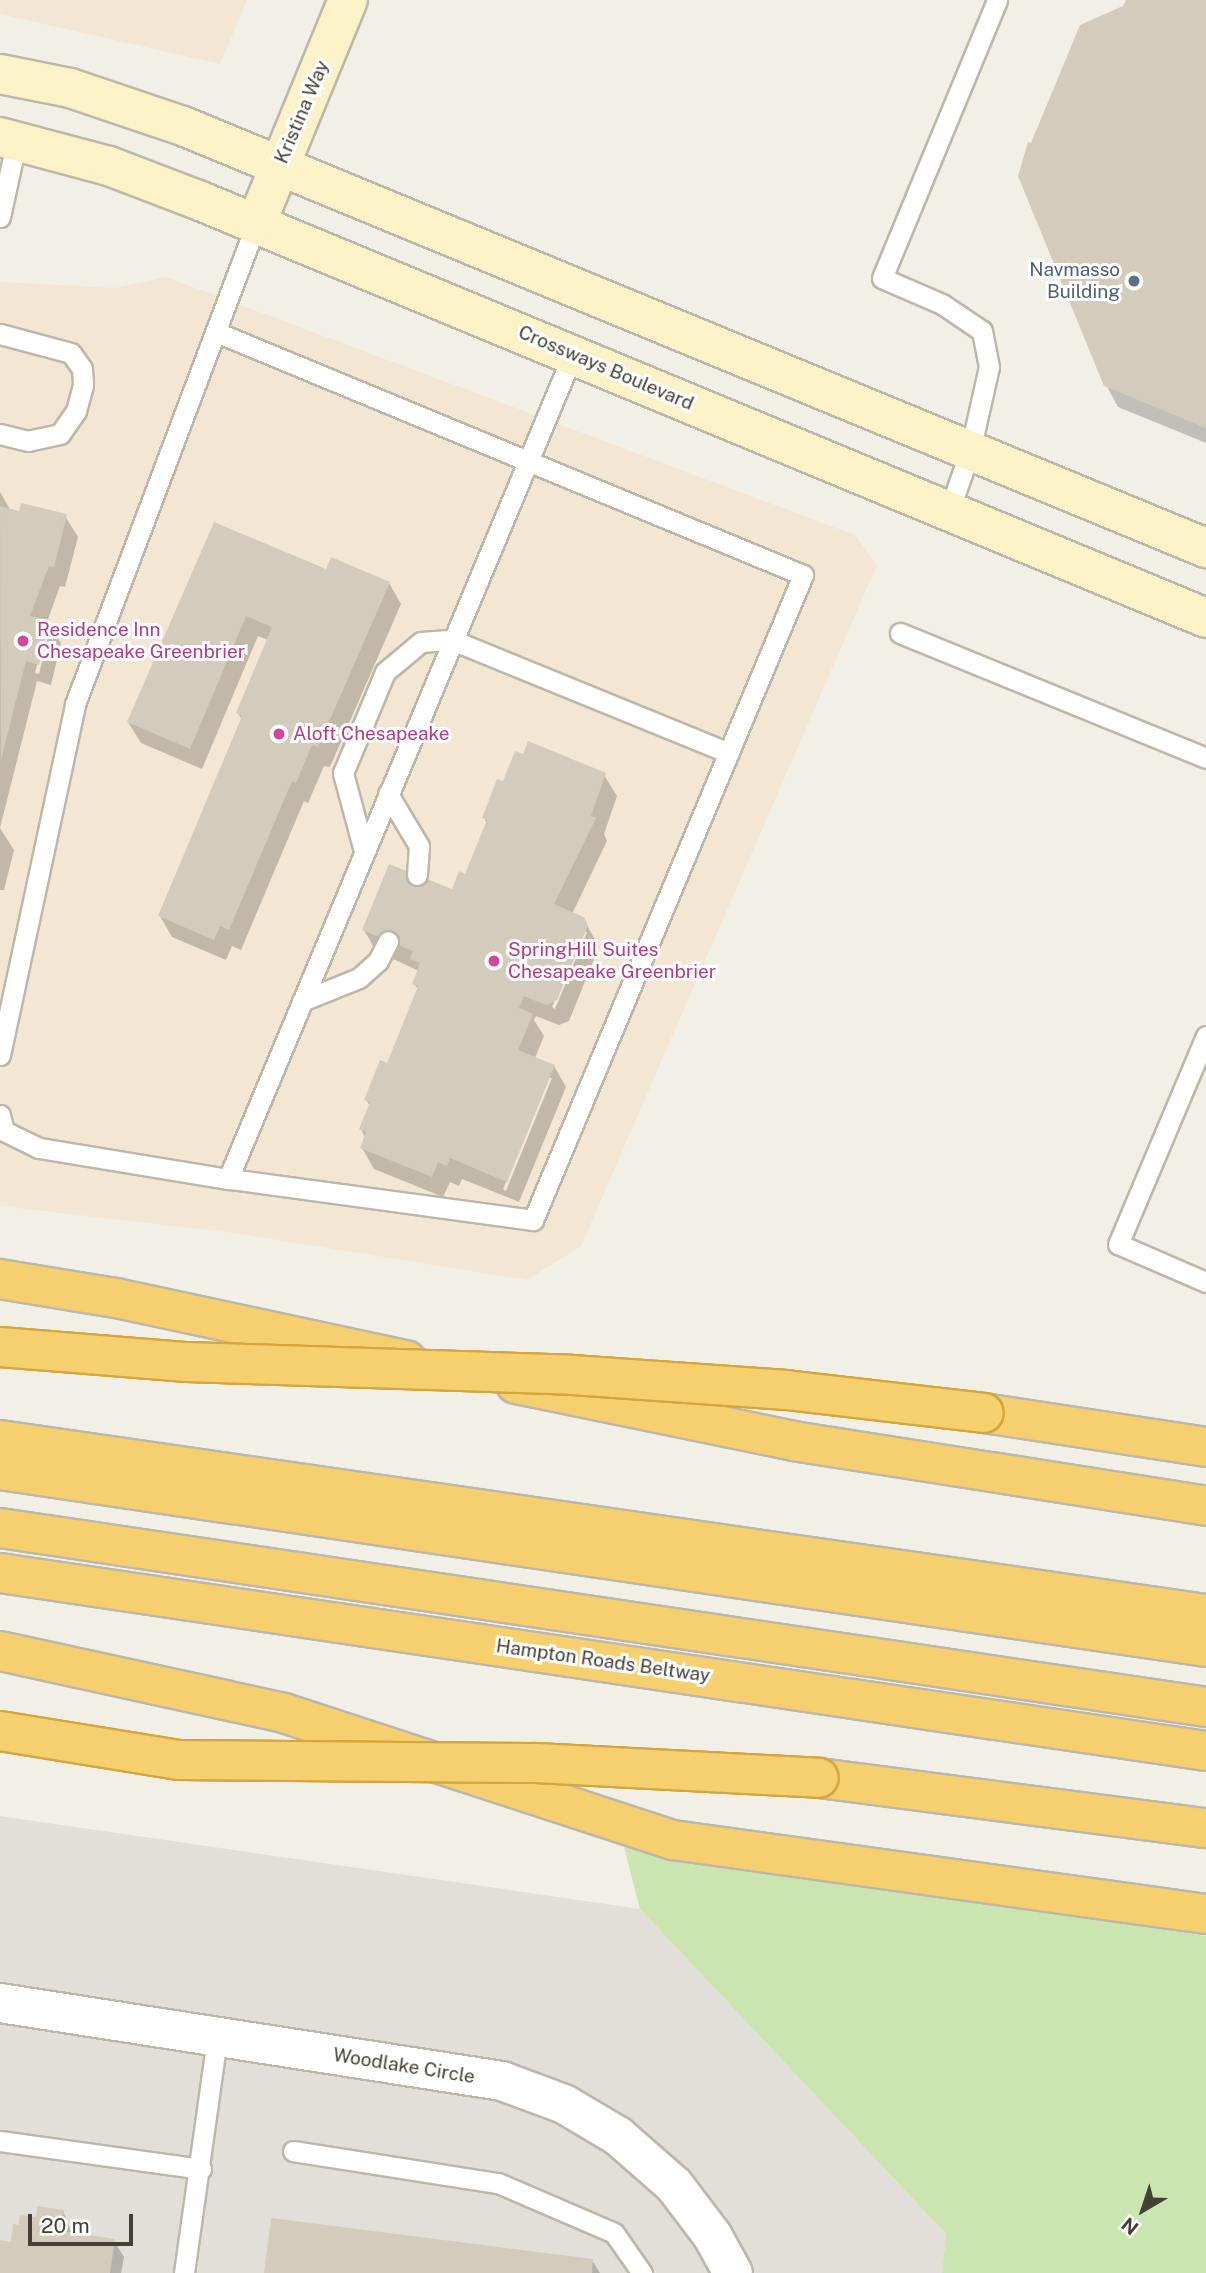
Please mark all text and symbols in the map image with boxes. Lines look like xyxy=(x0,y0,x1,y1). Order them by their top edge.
street label: Kristina Way xyxy=(270,57,334,167)
place label: Navmasso Building xyxy=(1029,259,1120,303)
marker: Navmasso Building xyxy=(1126,273,1142,289)
street label: Crossways Boulevard xyxy=(515,321,697,415)
place label: Residence Inn Chesapeake Greenbrier xyxy=(37,619,245,663)
marker: Residence Inn Chesapeake Greenbrier xyxy=(15,633,31,649)
place label: Aloft Chesapeake xyxy=(293,723,449,745)
marker: Aloft Chesapeake xyxy=(271,726,287,742)
place label: SpringHill Suites Chesapeake Greenbrier xyxy=(508,939,716,983)
marker: SpringHill Suites Chesapeake Greenbrier xyxy=(486,953,502,969)
street label: Hampton Roads Beltway xyxy=(494,1635,712,1687)
street label: Woodlake Circle xyxy=(331,2044,477,2088)
north arrow xyxy=(1108,2175,1178,2245)
scale bar xyxy=(32,2200,136,2244)
text: 20 m xyxy=(41,2213,90,2238)
text: N xyxy=(1117,2213,1142,2240)

